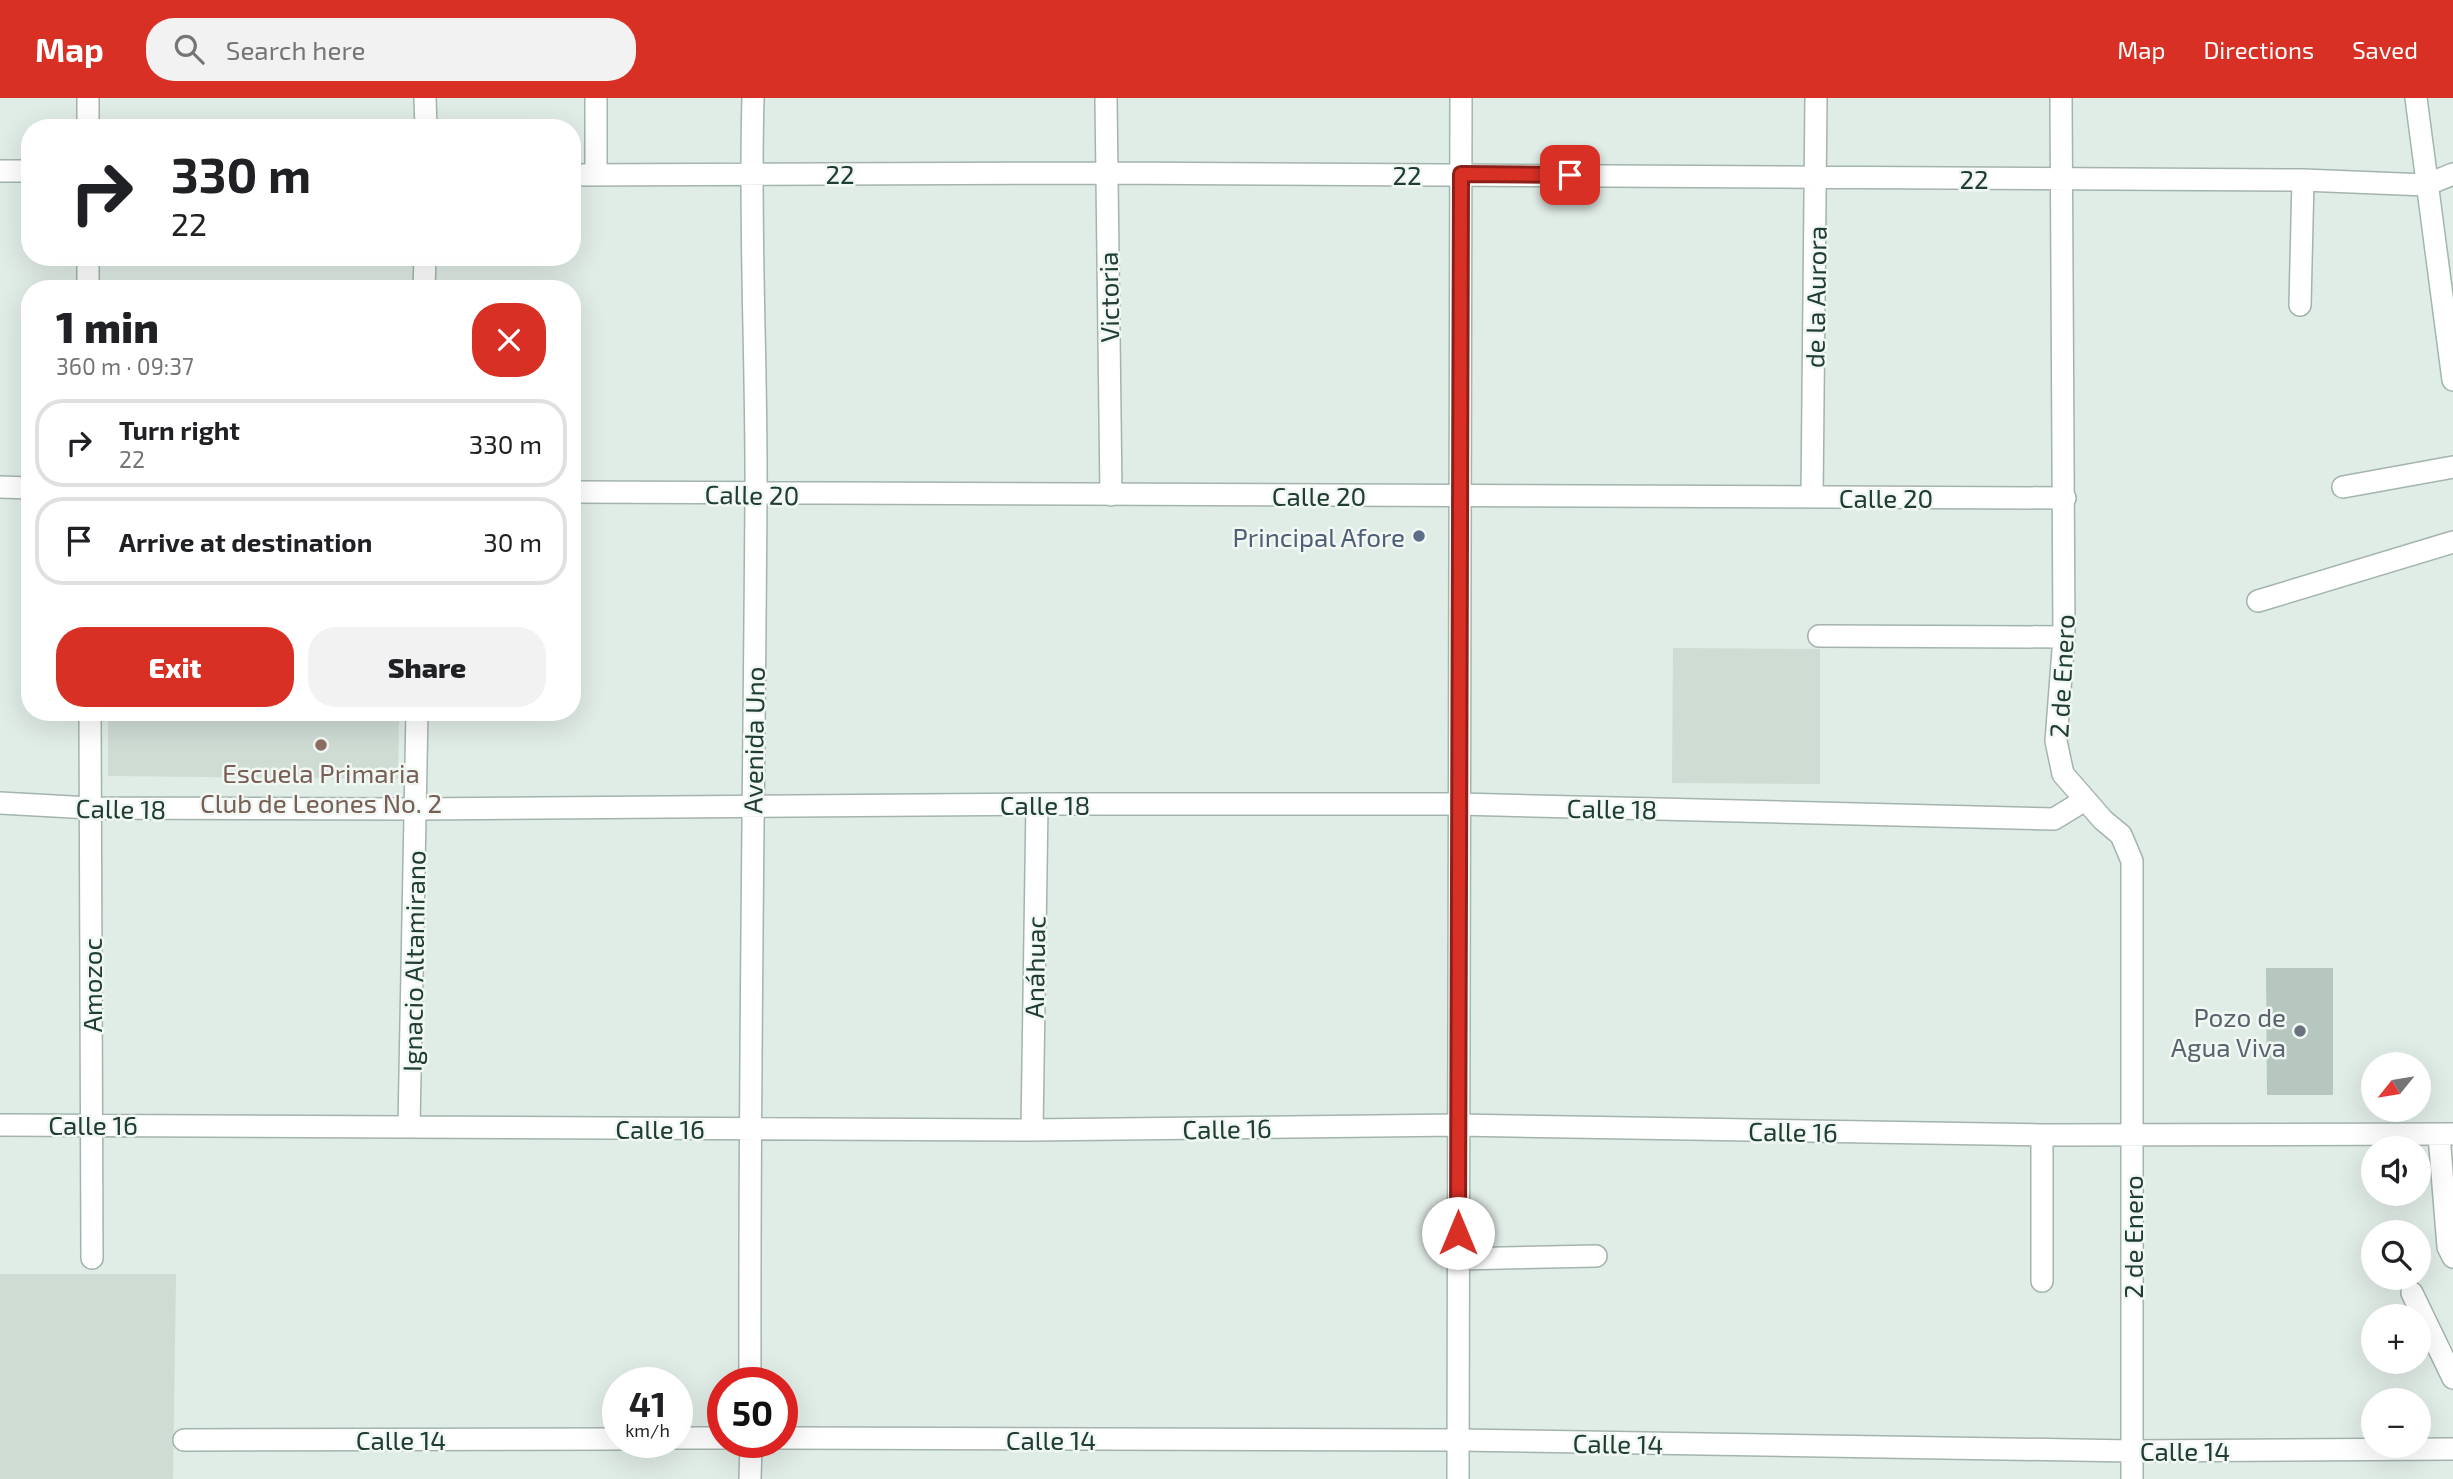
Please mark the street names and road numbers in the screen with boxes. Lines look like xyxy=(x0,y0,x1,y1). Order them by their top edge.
street label: 22 xyxy=(825,158,855,189)
street label: 22 xyxy=(1392,159,1422,190)
street label: 22 xyxy=(1959,163,1989,194)
street label: de la Aurora xyxy=(1798,226,1832,368)
street label: Victoria xyxy=(1092,251,1124,343)
street label: Calle 20 xyxy=(704,478,800,510)
street label: Calle 20 xyxy=(1272,480,1366,511)
street label: Calle 20 xyxy=(1839,482,1933,513)
street label: 2 de Enero xyxy=(2042,613,2080,739)
street label: Avenida Uno xyxy=(736,666,770,814)
street label: Calle 18 xyxy=(1000,789,1090,820)
street label: Calle 18 xyxy=(76,792,166,824)
street label: Calle 18 xyxy=(1567,792,1657,824)
street label: Ignacio Altamirano xyxy=(396,850,430,1072)
street label: Anáhuac xyxy=(1018,916,1050,1018)
street label: Amozoc xyxy=(76,938,107,1032)
street label: Calle 16 xyxy=(48,1109,138,1140)
street label: Calle 16 xyxy=(1182,1112,1272,1144)
street label: Calle 16 xyxy=(615,1113,705,1144)
street label: Calle 16 xyxy=(1748,1115,1838,1147)
street label: 2 de Enero xyxy=(2117,1175,2148,1299)
street label: Calle 14 xyxy=(356,1424,446,1455)
street label: Calle 14 xyxy=(1006,1424,1096,1455)
street label: Calle 14 xyxy=(1572,1427,1664,1459)
street label: Calle 14 xyxy=(2140,1435,2230,1466)

